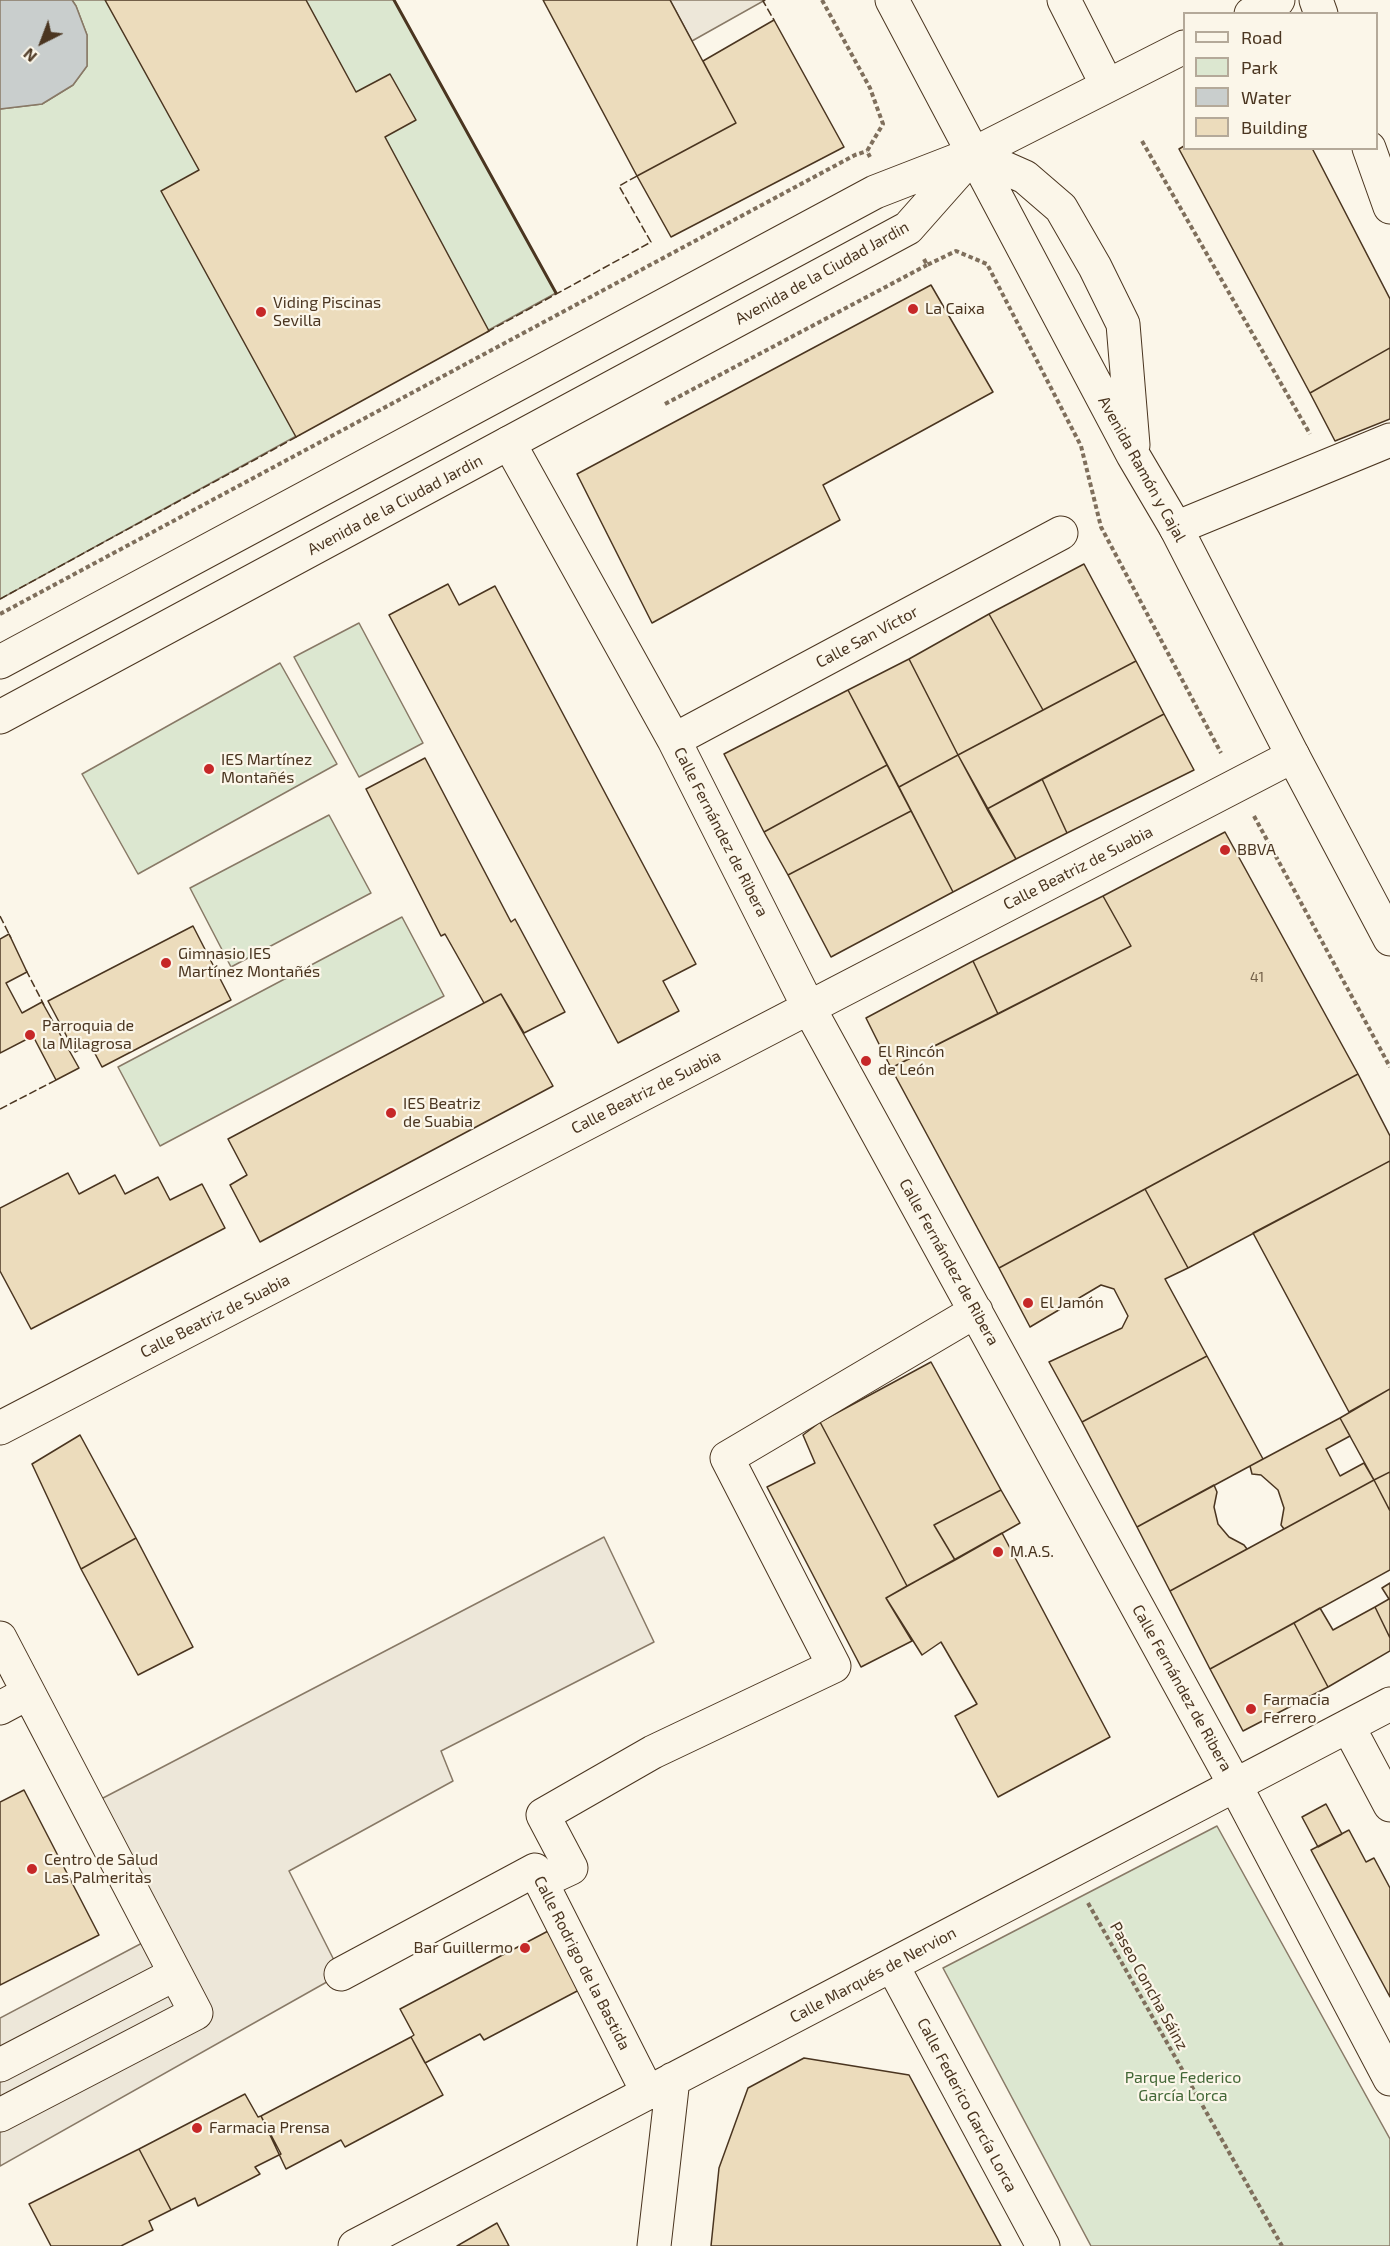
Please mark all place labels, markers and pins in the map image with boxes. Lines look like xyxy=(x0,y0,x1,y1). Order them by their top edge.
place label: Viding Piscinas Sevilla xyxy=(273,293,381,331)
place label: La Caixa xyxy=(925,299,985,319)
marker: La Caixa xyxy=(906,302,920,316)
marker: Viding Piscinas Sevilla xyxy=(254,305,268,319)
place label: IES Martínez Montañés xyxy=(221,750,312,788)
marker: IES Martínez Montañés xyxy=(202,762,216,776)
place label: BBVA xyxy=(1237,840,1276,860)
marker: BBVA xyxy=(1218,843,1232,857)
place label: Gimnasio IES Martínez Montañés xyxy=(178,944,320,982)
marker: Gimnasio IES Martínez Montañés xyxy=(159,956,173,970)
place label: Parroquia de la Milagrosa xyxy=(42,1016,134,1054)
marker: Parroquia de la Milagrosa xyxy=(23,1028,37,1042)
place label: El Rincón de León xyxy=(878,1042,945,1080)
marker: El Rincón de León xyxy=(859,1054,873,1068)
place label: IES Beatriz de Suabia xyxy=(403,1094,481,1132)
marker: IES Beatriz de Suabia xyxy=(384,1106,398,1120)
place label: El Jamón xyxy=(1040,1293,1104,1313)
marker: El Jamón xyxy=(1021,1296,1035,1310)
place label: M.A.S. xyxy=(1010,1542,1054,1562)
marker: M.A.S. xyxy=(991,1545,1005,1559)
place label: Farmacia Ferrero xyxy=(1263,1690,1330,1728)
marker: Farmacia Ferrero xyxy=(1244,1702,1258,1716)
place label: Centro de Salud Las Palmeritas xyxy=(44,1850,158,1888)
marker: Centro de Salud Las Palmeritas xyxy=(25,1862,39,1876)
place label: Bar Guillermo xyxy=(414,1938,513,1958)
marker: Bar Guillermo xyxy=(518,1941,532,1955)
place label: Farmacia Prensa xyxy=(209,2118,330,2138)
marker: Farmacia Prensa xyxy=(190,2121,204,2135)

